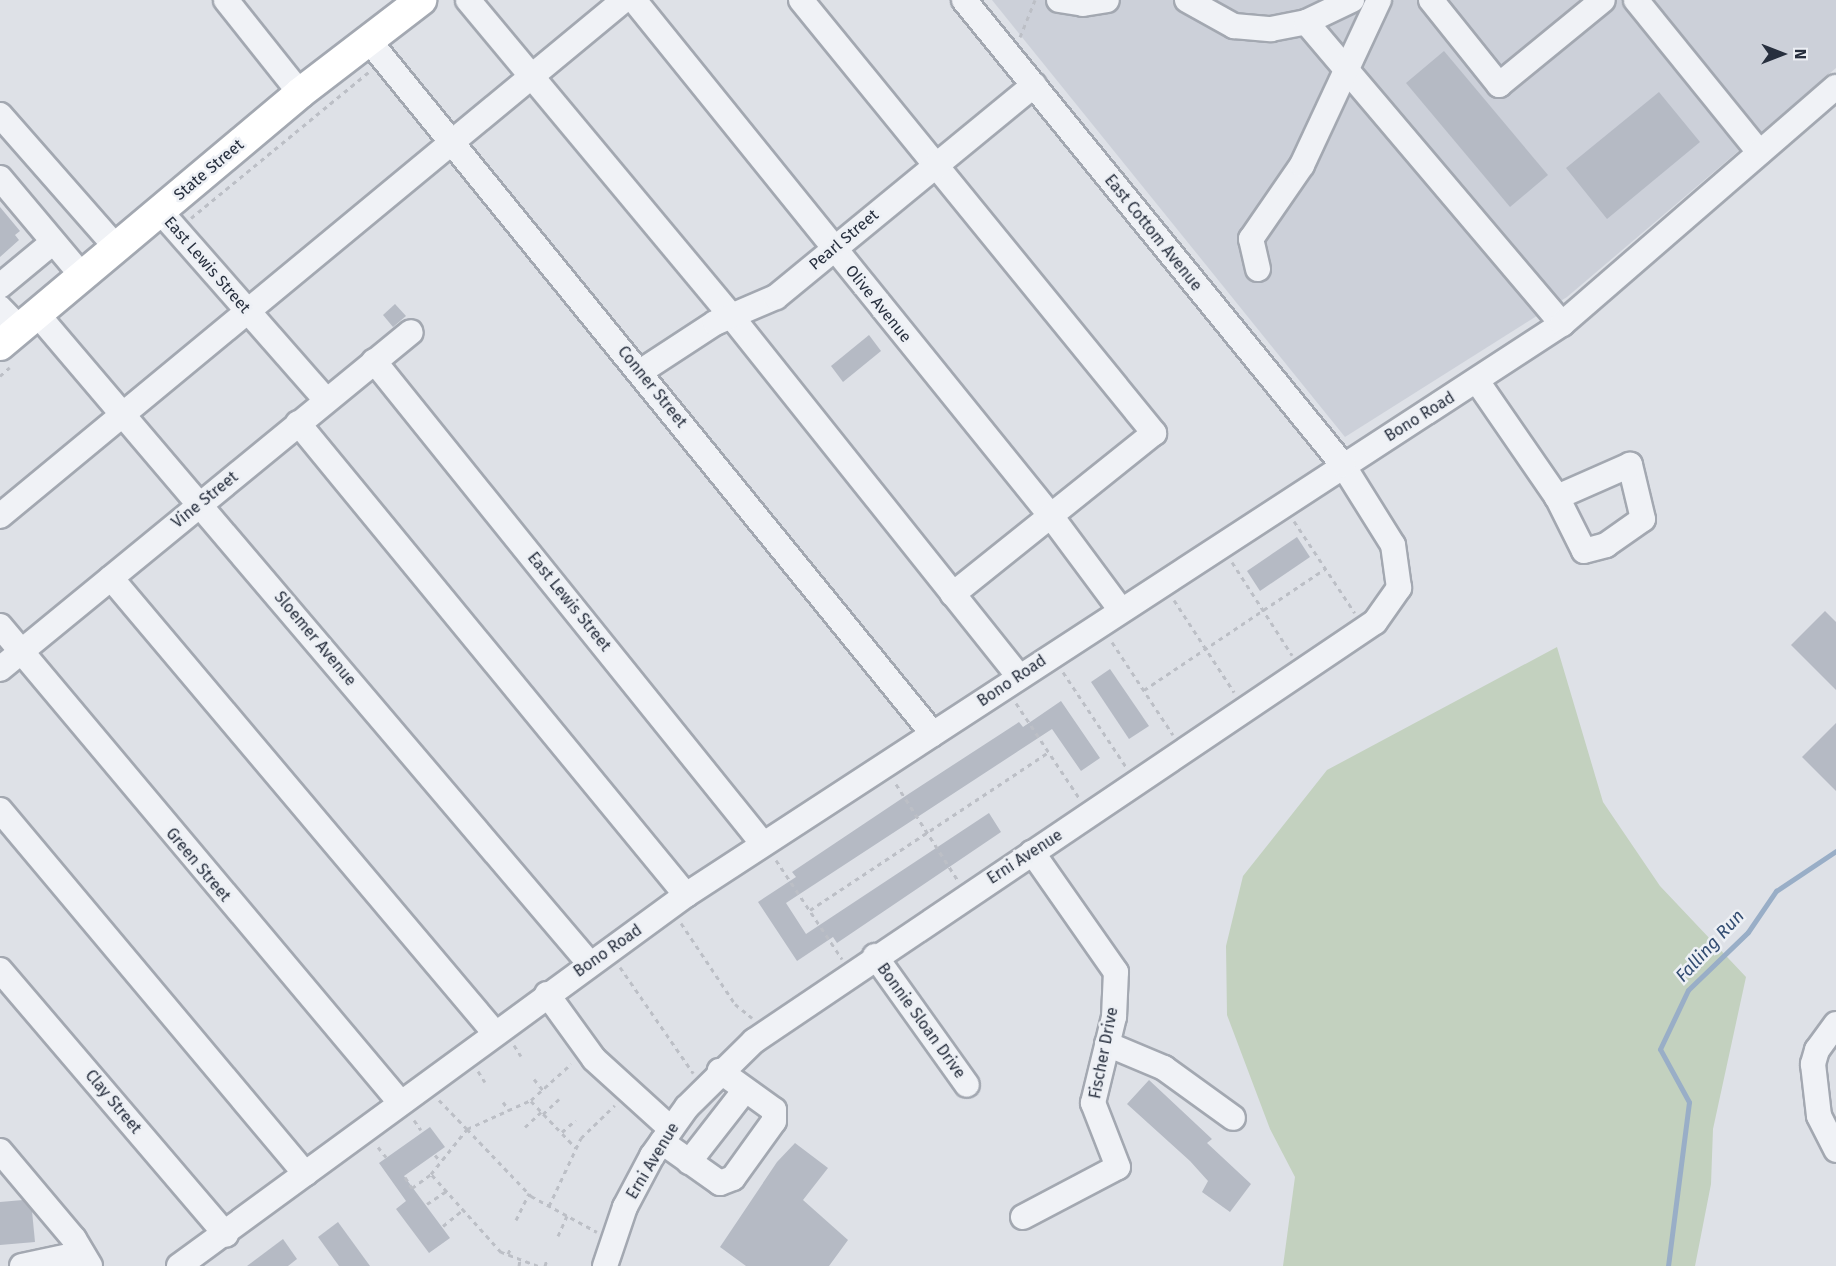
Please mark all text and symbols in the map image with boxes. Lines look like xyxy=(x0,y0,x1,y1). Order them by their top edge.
north arrow xyxy=(1752,24,1812,84)
text: N xyxy=(1791,49,1810,59)
street label: State Street xyxy=(170,135,248,205)
street label: East Cottom Avenue xyxy=(1100,171,1206,295)
street label: Pearl Street xyxy=(805,205,883,275)
street label: East Lewis Street xyxy=(160,213,254,317)
street label: Olive Avenue xyxy=(841,261,915,347)
street label: Conner Street xyxy=(613,342,691,432)
street label: Bono Road xyxy=(1381,388,1459,446)
street label: Vine Street xyxy=(168,468,242,532)
street label: East Lewis Street xyxy=(523,549,615,655)
street label: Sloemer Avenue xyxy=(270,588,360,690)
street label: Bono Road xyxy=(974,651,1050,711)
street label: Green Street xyxy=(162,824,234,906)
street label: Erni Avenue xyxy=(984,826,1066,888)
water label: Falling Run xyxy=(1671,905,1749,987)
street label: Bono Road xyxy=(570,921,646,981)
street label: Bonnie Sloan Drive xyxy=(873,960,969,1082)
street label: Fischer Drive xyxy=(1086,1006,1122,1100)
street label: Clay Street xyxy=(81,1066,145,1138)
street label: Erni Avenue xyxy=(623,1119,683,1203)

